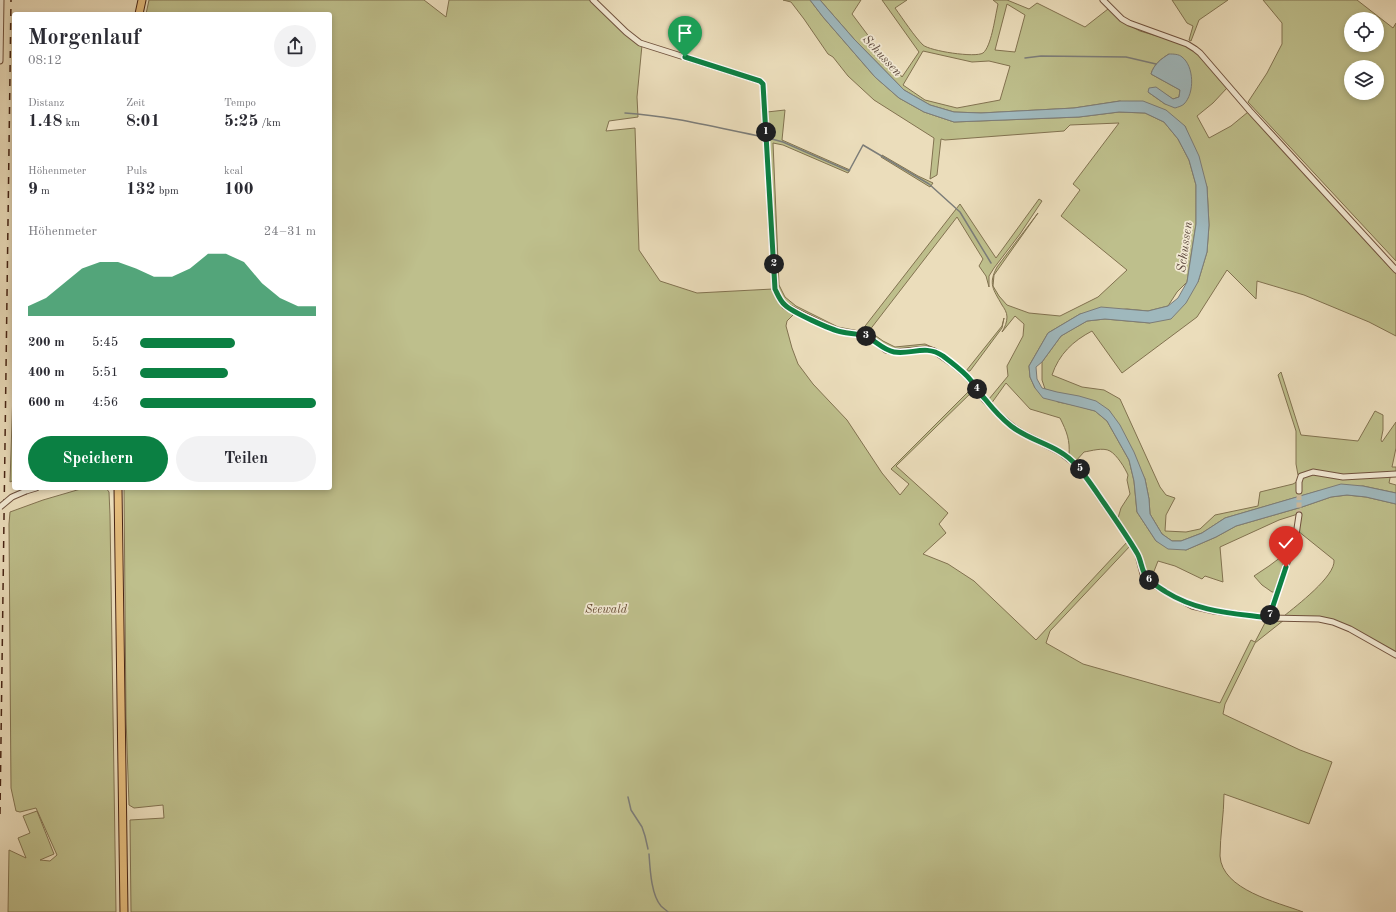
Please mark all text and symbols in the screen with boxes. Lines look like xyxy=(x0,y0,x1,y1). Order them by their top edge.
map controls xyxy=(1344,12,1384,100)
button: locate xyxy=(1344,12,1384,52)
pin xyxy=(668,16,702,57)
icon: arrive xyxy=(674,22,696,44)
button: share xyxy=(274,25,316,67)
text: Morgenlauf xyxy=(28,27,141,49)
water label: Schussen xyxy=(860,33,905,80)
text: 08:12 xyxy=(28,54,62,67)
button: layers xyxy=(1344,60,1384,100)
text: Distanz xyxy=(28,98,64,109)
text: Zeit xyxy=(126,98,145,109)
text: Tempo xyxy=(224,98,256,109)
text: 1.48 xyxy=(28,113,62,130)
text: 8:01 xyxy=(126,113,160,130)
text: 5:25 xyxy=(224,113,258,130)
text: km xyxy=(62,118,80,129)
text: /km xyxy=(258,118,281,129)
pin: 1 xyxy=(756,122,776,142)
text: 1 xyxy=(763,126,769,137)
text: Höhenmeter xyxy=(28,166,86,177)
text: Puls xyxy=(126,166,147,177)
text: kcal xyxy=(224,166,243,177)
text: 9 xyxy=(28,181,38,198)
text: 132 xyxy=(126,181,156,198)
text: 100 xyxy=(224,181,254,198)
text: m xyxy=(38,186,50,197)
text: bpm xyxy=(156,186,179,197)
water label: Schussen xyxy=(1175,220,1195,273)
text: Höhenmeter xyxy=(28,225,97,238)
text: 24–31 m xyxy=(264,225,316,238)
pin: 2 xyxy=(764,254,784,274)
text: 2 xyxy=(771,258,777,269)
pin: 3 xyxy=(856,326,876,346)
text: 3 xyxy=(863,330,869,341)
text: 200 m xyxy=(28,336,65,349)
text: 5:45 xyxy=(92,336,118,349)
text: 400 m xyxy=(28,366,65,379)
text: 5:51 xyxy=(92,366,118,379)
pin: 4 xyxy=(967,379,987,399)
text: 4 xyxy=(974,383,980,394)
text: 600 m xyxy=(28,396,65,409)
text: 4:56 xyxy=(92,396,118,409)
button: Speichern xyxy=(28,436,168,482)
button: Teilen xyxy=(176,436,316,482)
pin: 5 xyxy=(1070,459,1090,479)
text: 5 xyxy=(1077,463,1083,474)
pin xyxy=(1269,526,1303,567)
icon: check xyxy=(1275,532,1297,554)
pin: 6 xyxy=(1139,570,1159,590)
text: 6 xyxy=(1146,574,1152,585)
park label: Seewald xyxy=(585,604,628,616)
pin: 7 xyxy=(1260,605,1280,625)
text: 7 xyxy=(1267,609,1273,620)

